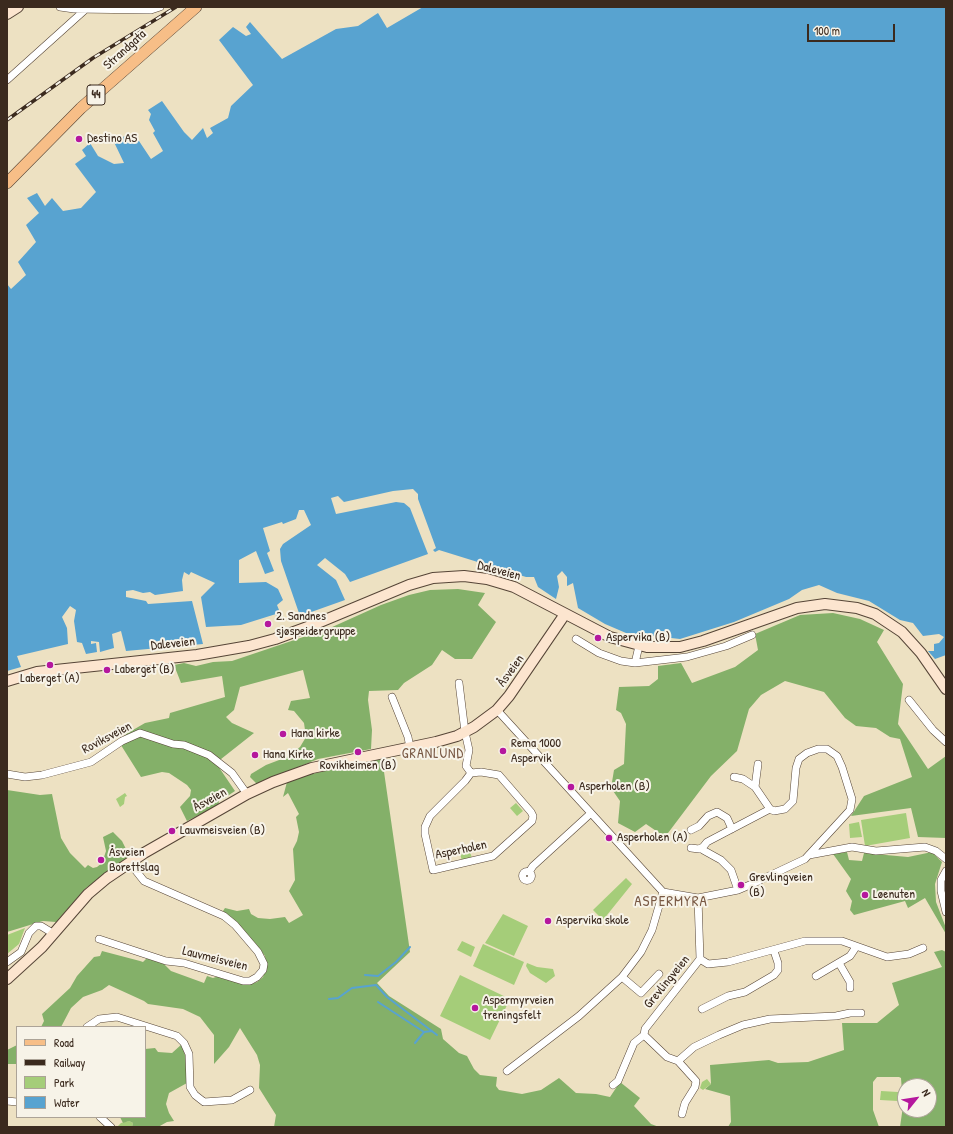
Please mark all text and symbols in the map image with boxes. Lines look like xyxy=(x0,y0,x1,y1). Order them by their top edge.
scale bar xyxy=(809,16,897,42)
text: 100 m xyxy=(814,22,840,39)
street label: Strandgata xyxy=(100,27,150,73)
road number: 44 xyxy=(87,85,105,105)
place label: Destino AS xyxy=(87,131,137,147)
marker: Destino AS xyxy=(74,134,84,144)
street label: Daleveien xyxy=(476,558,522,584)
place label: 2. Sandnes sjøspeidergruppe xyxy=(276,609,356,640)
marker: 2. Sandnes sjøspeidergruppe xyxy=(263,619,273,629)
place label: Aspervika (B) xyxy=(606,630,670,646)
marker: Aspervika (B) xyxy=(593,633,603,643)
street label: Daleveien xyxy=(150,634,196,654)
street label: Åsveien xyxy=(494,652,528,690)
marker: Laberget (A) xyxy=(45,660,55,670)
place label: Laberget (B) xyxy=(115,662,175,678)
marker: Laberget (B) xyxy=(102,665,112,675)
place label: Laberget (A) xyxy=(20,671,80,687)
street label: Roviksveien xyxy=(80,718,134,758)
place label: Hana kirke xyxy=(291,726,340,742)
marker: Hana kirke xyxy=(278,729,288,739)
place label: Rema 1000 Aspervik xyxy=(511,736,561,767)
district label: GRANLUND xyxy=(402,746,464,762)
marker: Rema 1000 Aspervik xyxy=(498,746,508,756)
place label: Hana Kirke xyxy=(263,747,313,763)
marker: Rovikheimen (B) xyxy=(353,747,363,757)
marker: Hana Kirke xyxy=(250,750,260,760)
place label: Rovikheimen (B) xyxy=(320,758,396,774)
place label: Asperholen (B) xyxy=(579,779,650,795)
marker: Asperholen (B) xyxy=(566,782,576,792)
street label: Åsveien xyxy=(191,785,229,815)
place label: Lauvmeisveien (B) xyxy=(180,823,265,839)
marker: Lauvmeisveien (B) xyxy=(167,826,177,836)
place label: Asperholen (A) xyxy=(617,830,688,846)
marker: Asperholen (A) xyxy=(604,833,614,843)
street label: Asperholen xyxy=(434,837,488,863)
place label: Åsveien Borettslag xyxy=(109,845,159,876)
marker: Åsveien Borettslag xyxy=(96,855,106,865)
place label: Grevlingveien (B) xyxy=(749,870,813,901)
marker: Grevlingveien (B) xyxy=(736,880,746,890)
place label: Løenuten xyxy=(873,887,915,903)
marker: Løenuten xyxy=(860,890,870,900)
district label: ASPERMYRA xyxy=(634,893,708,911)
place label: Aspervika skole xyxy=(556,913,629,929)
marker: Aspervika skole xyxy=(543,916,553,926)
street label: Lauvmeisveien xyxy=(181,943,249,975)
street label: Grevlingveien xyxy=(641,952,693,1012)
place label: Aspermyrveien treningsfelt xyxy=(483,993,554,1024)
marker: Aspermyrveien treningsfelt xyxy=(470,1003,480,1013)
legend xyxy=(16,1026,146,1118)
text: Road xyxy=(54,1034,74,1051)
text: Railway xyxy=(54,1054,85,1071)
text: Park xyxy=(54,1074,74,1091)
north arrow xyxy=(897,1078,937,1118)
text: N xyxy=(919,1086,934,1099)
text: Water xyxy=(54,1094,80,1111)

